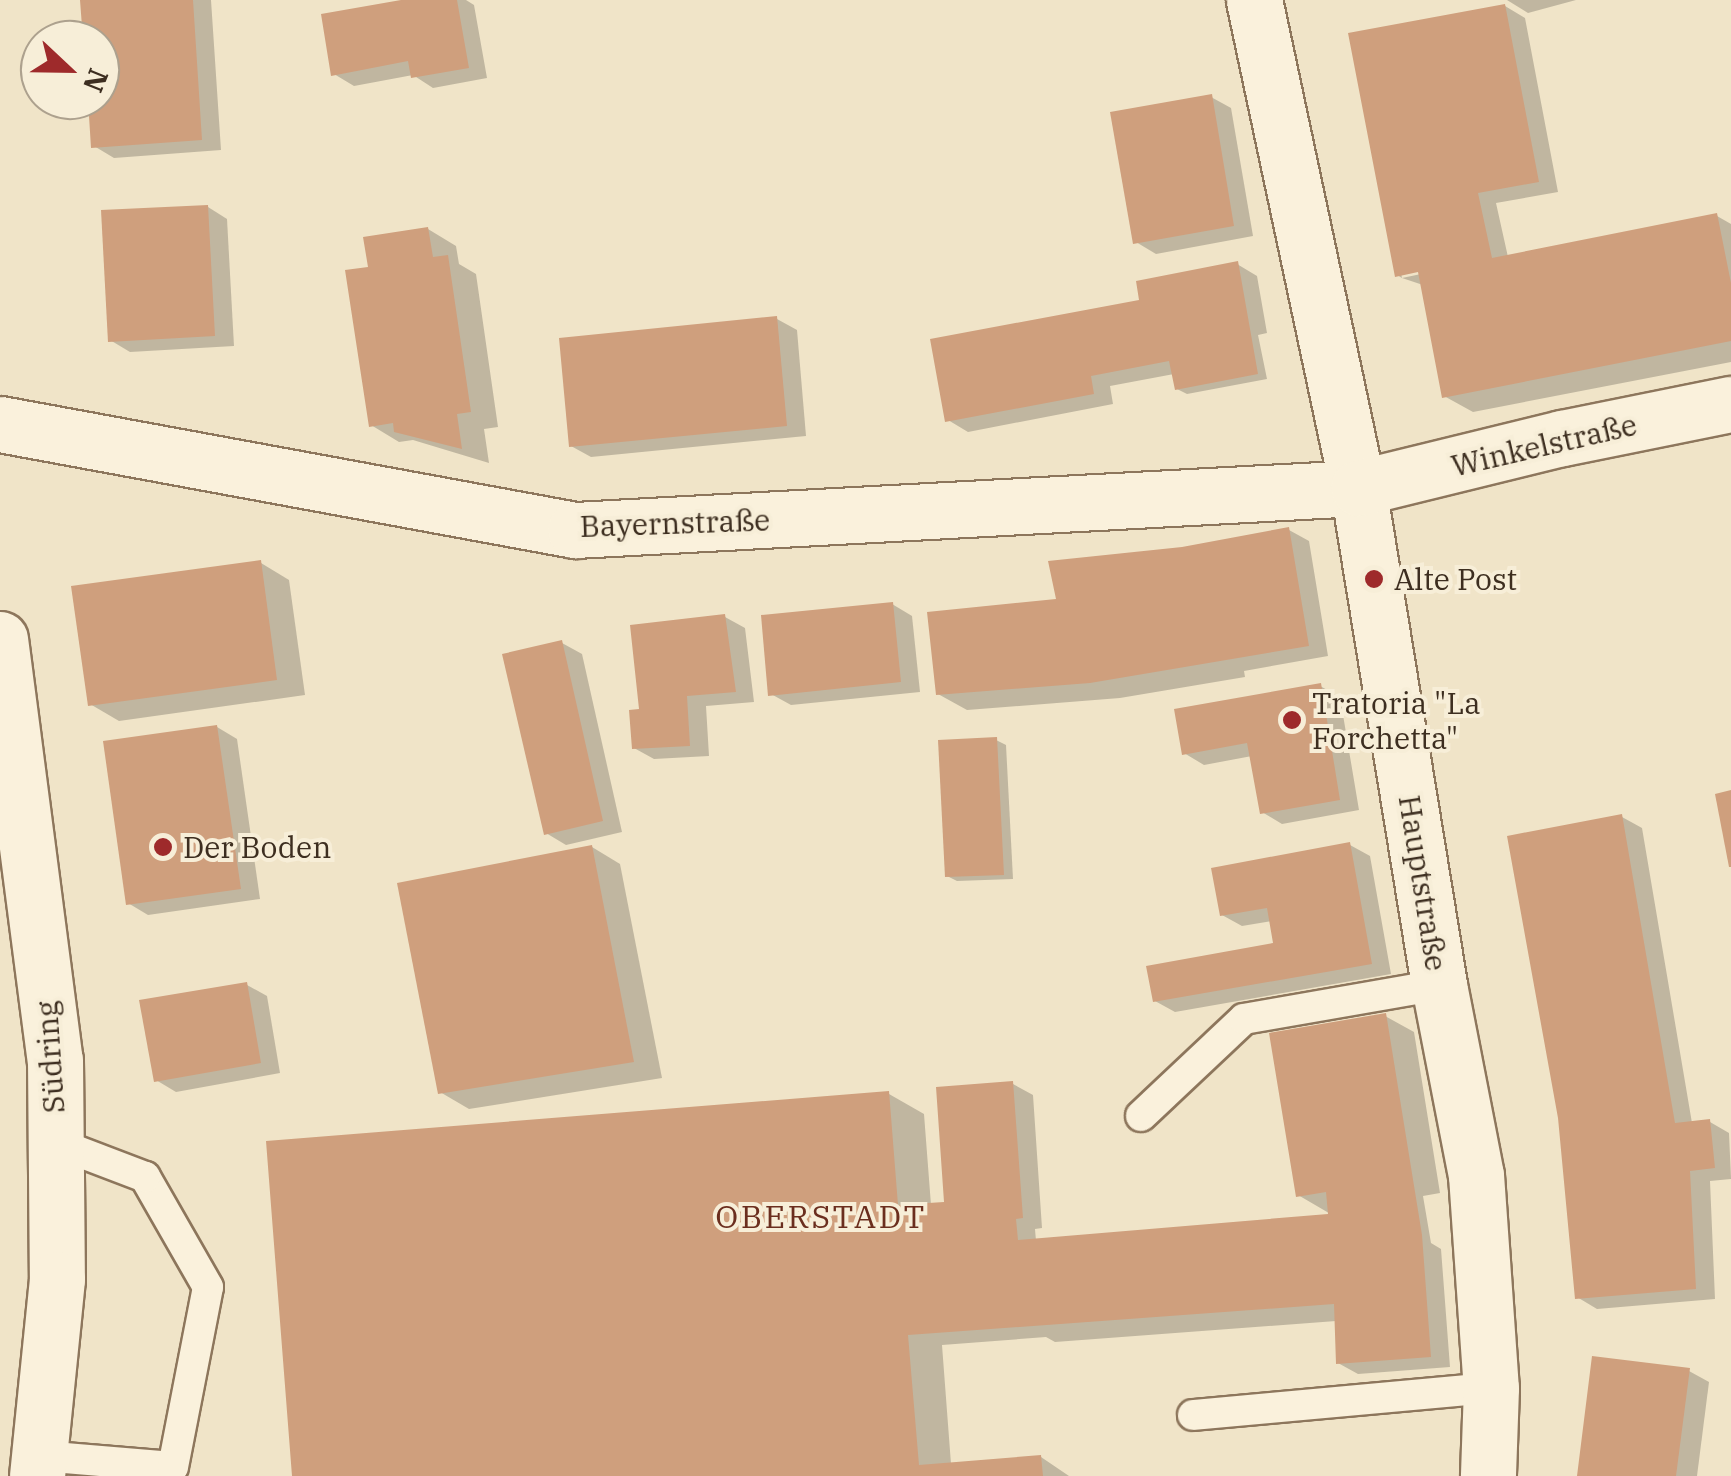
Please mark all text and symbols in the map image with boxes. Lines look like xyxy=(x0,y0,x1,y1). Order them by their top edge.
north arrow xyxy=(20,20,120,120)
text: N xyxy=(75,63,118,98)
street label: Winkelstraße xyxy=(1448,406,1640,484)
street label: Bayernstraße xyxy=(579,502,771,544)
place label: Alte Post xyxy=(1394,561,1517,597)
marker: Alte Post xyxy=(1363,568,1385,590)
place label: Tratoria "La Forchetta" xyxy=(1312,685,1481,756)
marker: Tratoria "La Forchetta" xyxy=(1281,709,1303,731)
street label: Hauptstraße xyxy=(1391,793,1455,973)
place label: Der Boden xyxy=(183,829,331,865)
marker: Der Boden xyxy=(152,836,174,858)
street label: Südring xyxy=(28,1000,72,1114)
district label: OBERSTADT xyxy=(715,1197,927,1235)

